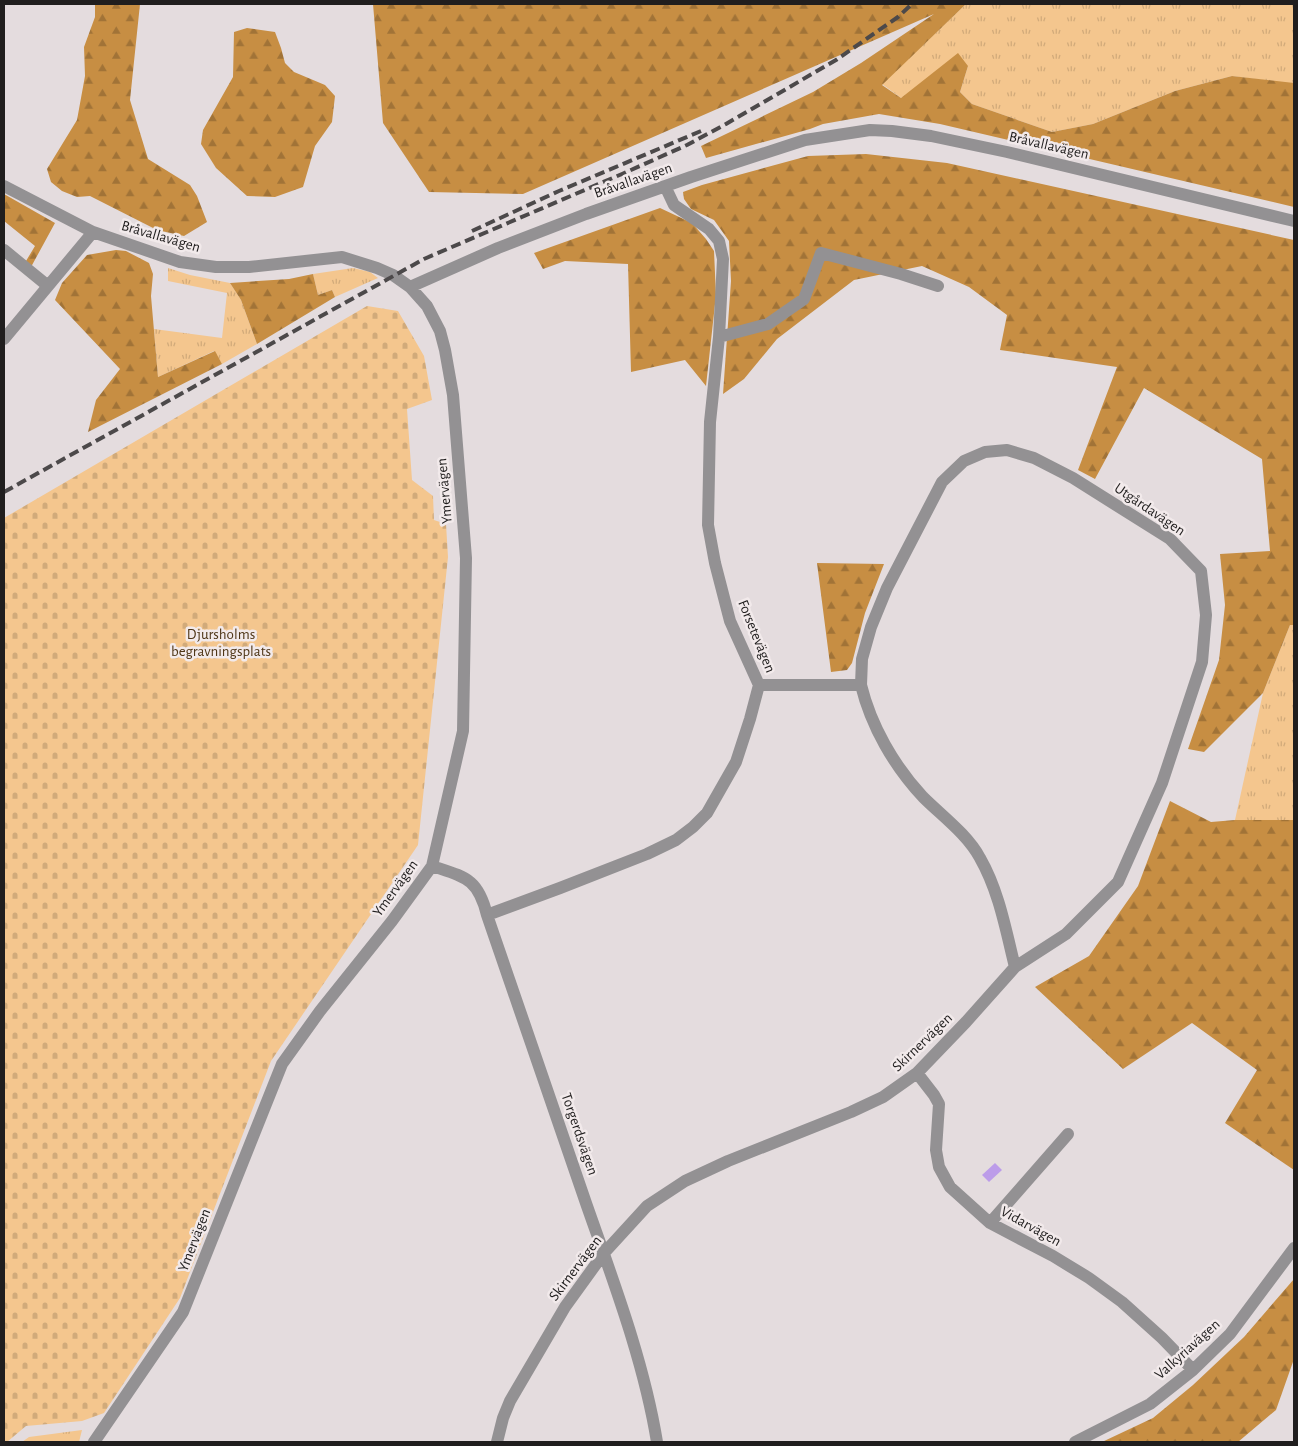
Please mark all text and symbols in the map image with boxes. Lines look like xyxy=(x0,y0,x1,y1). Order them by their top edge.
street label: Bråvallavägen xyxy=(1007,129,1090,162)
street label: Bråvallavägen xyxy=(592,160,674,201)
street label: Bråvallavägen xyxy=(120,218,202,255)
street label: Ymervägen xyxy=(434,457,455,524)
street label: Utgårdavägen xyxy=(1111,480,1188,539)
street label: Forsetevägen xyxy=(735,598,778,675)
park label: Djursholms begravningsplats xyxy=(171,627,271,659)
street label: Ymervägen xyxy=(370,857,421,919)
street label: Skirnervägen xyxy=(889,1010,955,1074)
street label: Torgerdsvägen xyxy=(558,1091,601,1177)
street label: Vidarvägen xyxy=(998,1204,1064,1249)
street label: Ymervägen xyxy=(176,1207,213,1274)
street label: Skirnervägen xyxy=(546,1233,605,1304)
street label: Valkyriavägen xyxy=(1152,1316,1223,1382)

